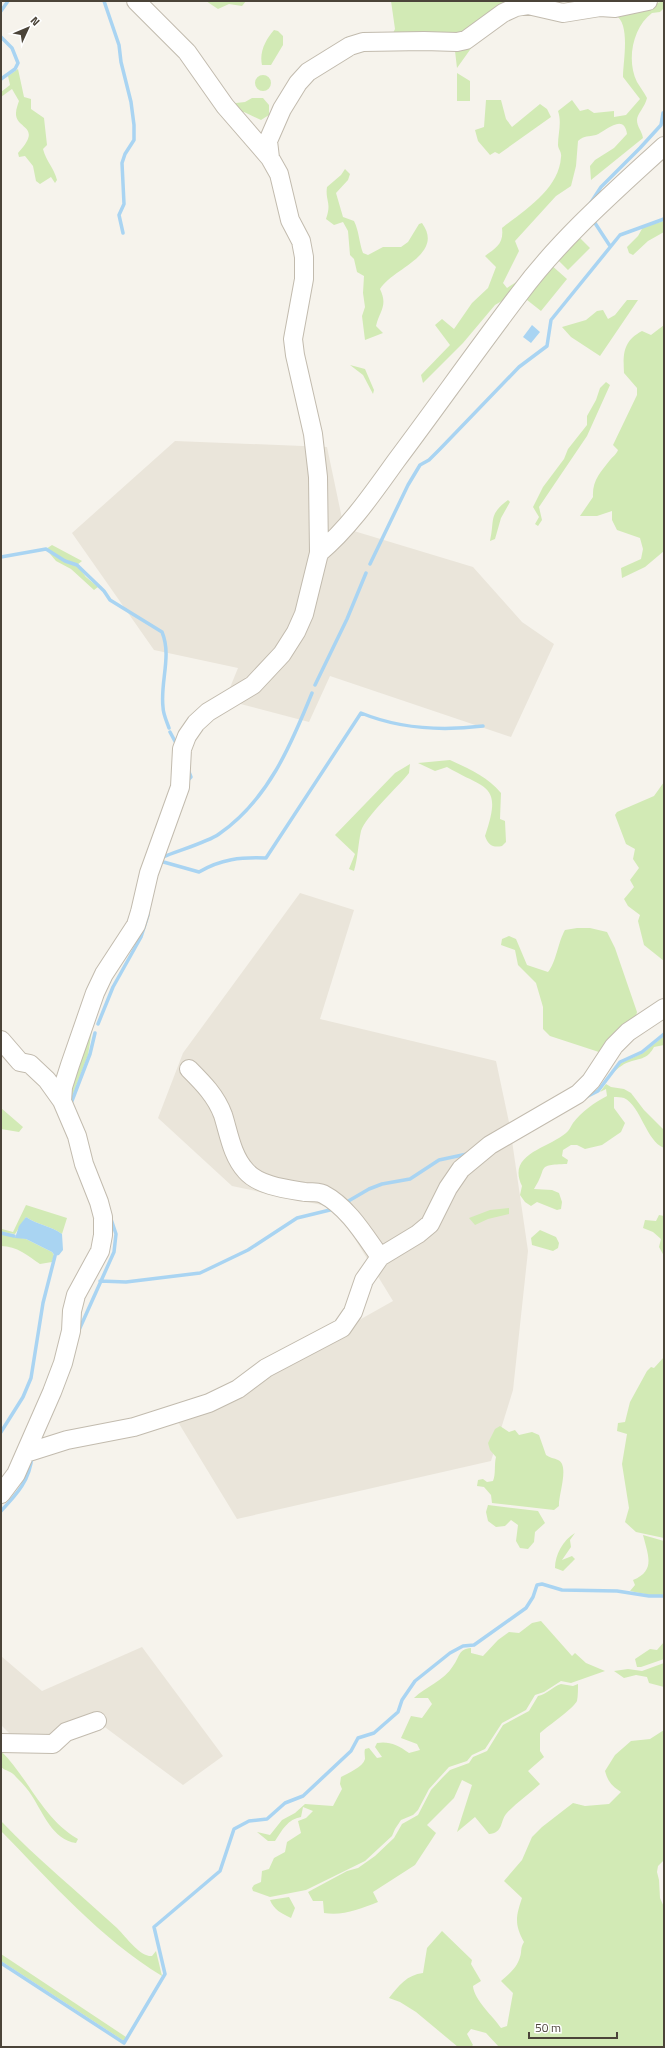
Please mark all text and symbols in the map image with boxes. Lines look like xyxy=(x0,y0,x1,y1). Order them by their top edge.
north arrow xyxy=(8,8,48,48)
text: N xyxy=(27,13,44,29)
scale bar xyxy=(529,2014,617,2040)
text: 50 m xyxy=(535,2018,561,2037)

